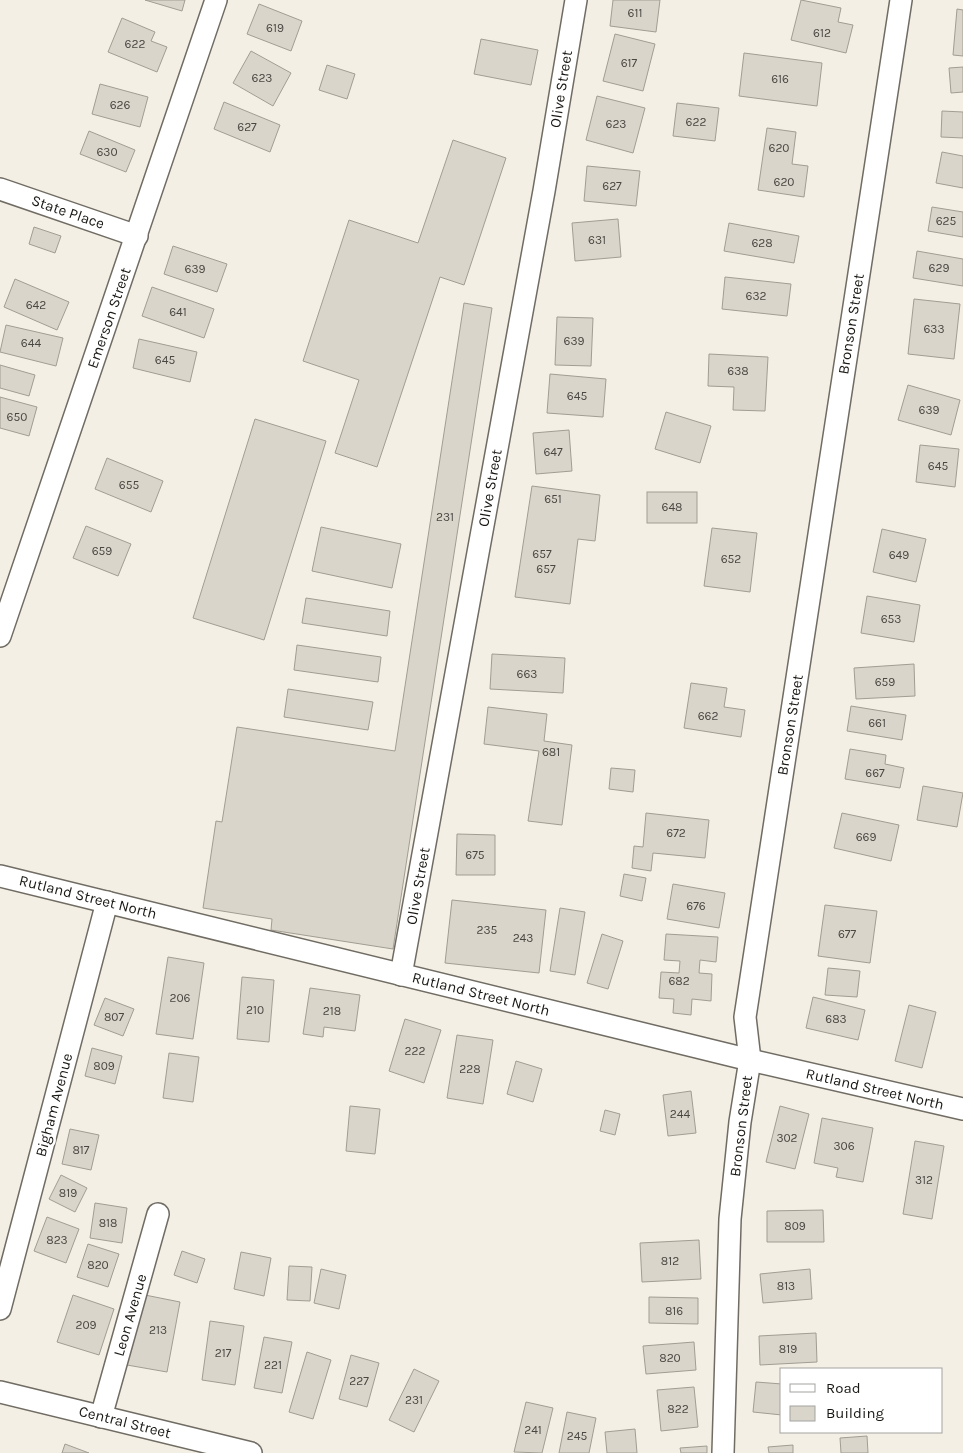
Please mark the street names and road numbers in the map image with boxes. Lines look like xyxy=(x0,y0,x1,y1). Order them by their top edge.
street label: Olive Street xyxy=(546,49,576,129)
street label: State Place xyxy=(29,191,107,233)
street label: Emerson Street xyxy=(83,265,135,371)
street label: Bronson Street xyxy=(834,272,868,376)
street label: Olive Street xyxy=(474,448,506,528)
street label: Bronson Street xyxy=(773,673,807,777)
street label: Olive Street xyxy=(402,846,434,926)
street label: Rutland Street North xyxy=(17,871,159,923)
street label: Rutland Street North xyxy=(410,968,552,1020)
street label: Bigham Avenue xyxy=(32,1051,76,1159)
street label: Rutland Street North xyxy=(804,1064,946,1114)
street label: Bronson Street xyxy=(726,1074,756,1178)
street label: Leon Avenue xyxy=(110,1272,150,1358)
street label: Central Street xyxy=(77,1402,173,1442)

